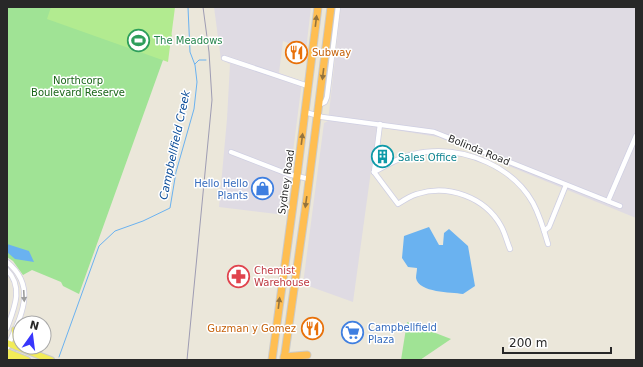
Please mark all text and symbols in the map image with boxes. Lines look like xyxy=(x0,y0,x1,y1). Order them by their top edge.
one-way arrow xyxy=(313,15,319,27)
sports icon: The Meadows xyxy=(126,27,152,53)
place label: The Meadows xyxy=(153,35,223,46)
restaurant icon: Subway xyxy=(284,39,310,65)
place label: Subway xyxy=(312,47,351,58)
one-way arrow xyxy=(320,67,326,80)
park label: Northcorp Boulevard Reserve xyxy=(31,75,125,98)
water label: Campbellfield Creek xyxy=(157,89,193,201)
one-way arrow xyxy=(299,133,305,145)
street label: Bolinda Road xyxy=(447,133,511,167)
building icon: Sales Office xyxy=(370,144,396,170)
street label: Sydney Road xyxy=(276,149,296,215)
place label: Sales Office xyxy=(398,152,457,163)
shop icon: Hello Hello Plants xyxy=(250,176,276,202)
place label: Hello Hello Plants xyxy=(194,178,248,201)
one-way arrow xyxy=(303,196,309,209)
pharmacy icon: Chemist Warehouse xyxy=(225,263,251,289)
place label: Chemist Warehouse xyxy=(254,265,310,288)
one-way arrow xyxy=(20,290,27,302)
one-way arrow xyxy=(276,297,282,310)
north arrow xyxy=(12,315,52,355)
restaurant icon: Guzman y Gomez xyxy=(299,315,325,341)
text: N xyxy=(28,318,40,333)
supermarket icon: Campbellfield Plaza xyxy=(339,320,365,346)
place label: Campbellfield Plaza xyxy=(368,322,437,345)
place label: Guzman y Gomez xyxy=(207,323,296,334)
scale bar xyxy=(503,329,611,355)
text: 200 m xyxy=(509,336,547,350)

